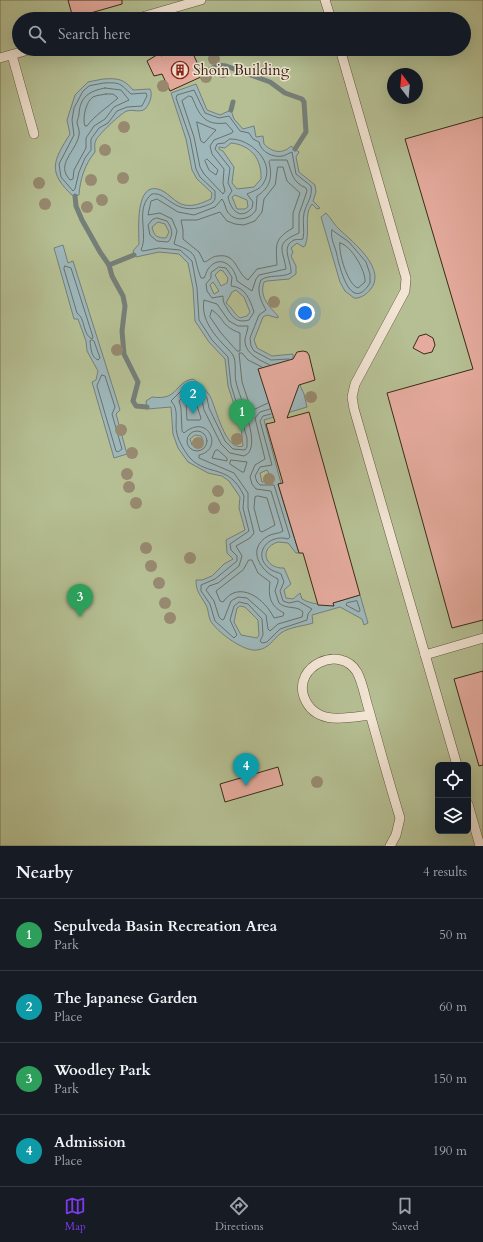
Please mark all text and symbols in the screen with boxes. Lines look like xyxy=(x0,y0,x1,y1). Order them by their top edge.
search box xyxy=(12,12,471,56)
icon: search xyxy=(26,23,48,45)
text: Search here xyxy=(58,24,131,44)
building icon: Shoin Building xyxy=(170,60,190,80)
place label: Shoin Building xyxy=(193,60,290,80)
north arrow xyxy=(387,68,423,104)
your location xyxy=(295,303,315,323)
pin: 2 xyxy=(180,381,206,414)
pin: 1 xyxy=(229,399,255,432)
pin: 3 xyxy=(67,584,93,617)
pin: 4 xyxy=(233,753,259,786)
map controls xyxy=(435,762,471,834)
button: locate xyxy=(435,762,471,798)
button: layers xyxy=(435,798,471,834)
text: Nearby xyxy=(16,861,73,884)
text: 4 results xyxy=(423,863,467,881)
text: Sepulveda Basin Recreation Area xyxy=(54,916,277,936)
text: 1 xyxy=(26,926,32,944)
text: 50 m xyxy=(439,926,467,944)
text: Park xyxy=(54,936,79,954)
text: The Japanese Garden xyxy=(54,988,198,1008)
text: 2 xyxy=(26,998,32,1016)
text: 60 m xyxy=(439,998,467,1016)
text: Place xyxy=(54,1008,82,1026)
text: Woodley Park xyxy=(54,1060,151,1080)
text: 3 xyxy=(26,1070,32,1088)
text: 150 m xyxy=(433,1070,467,1088)
text: Park xyxy=(54,1080,79,1098)
text: Admission xyxy=(54,1132,126,1152)
text: 4 xyxy=(26,1142,32,1160)
text: 190 m xyxy=(433,1142,467,1160)
text: Place xyxy=(54,1152,82,1170)
tab: Map xyxy=(64,1195,86,1234)
tab: Directions xyxy=(215,1195,263,1234)
tab: Saved xyxy=(392,1195,419,1234)

